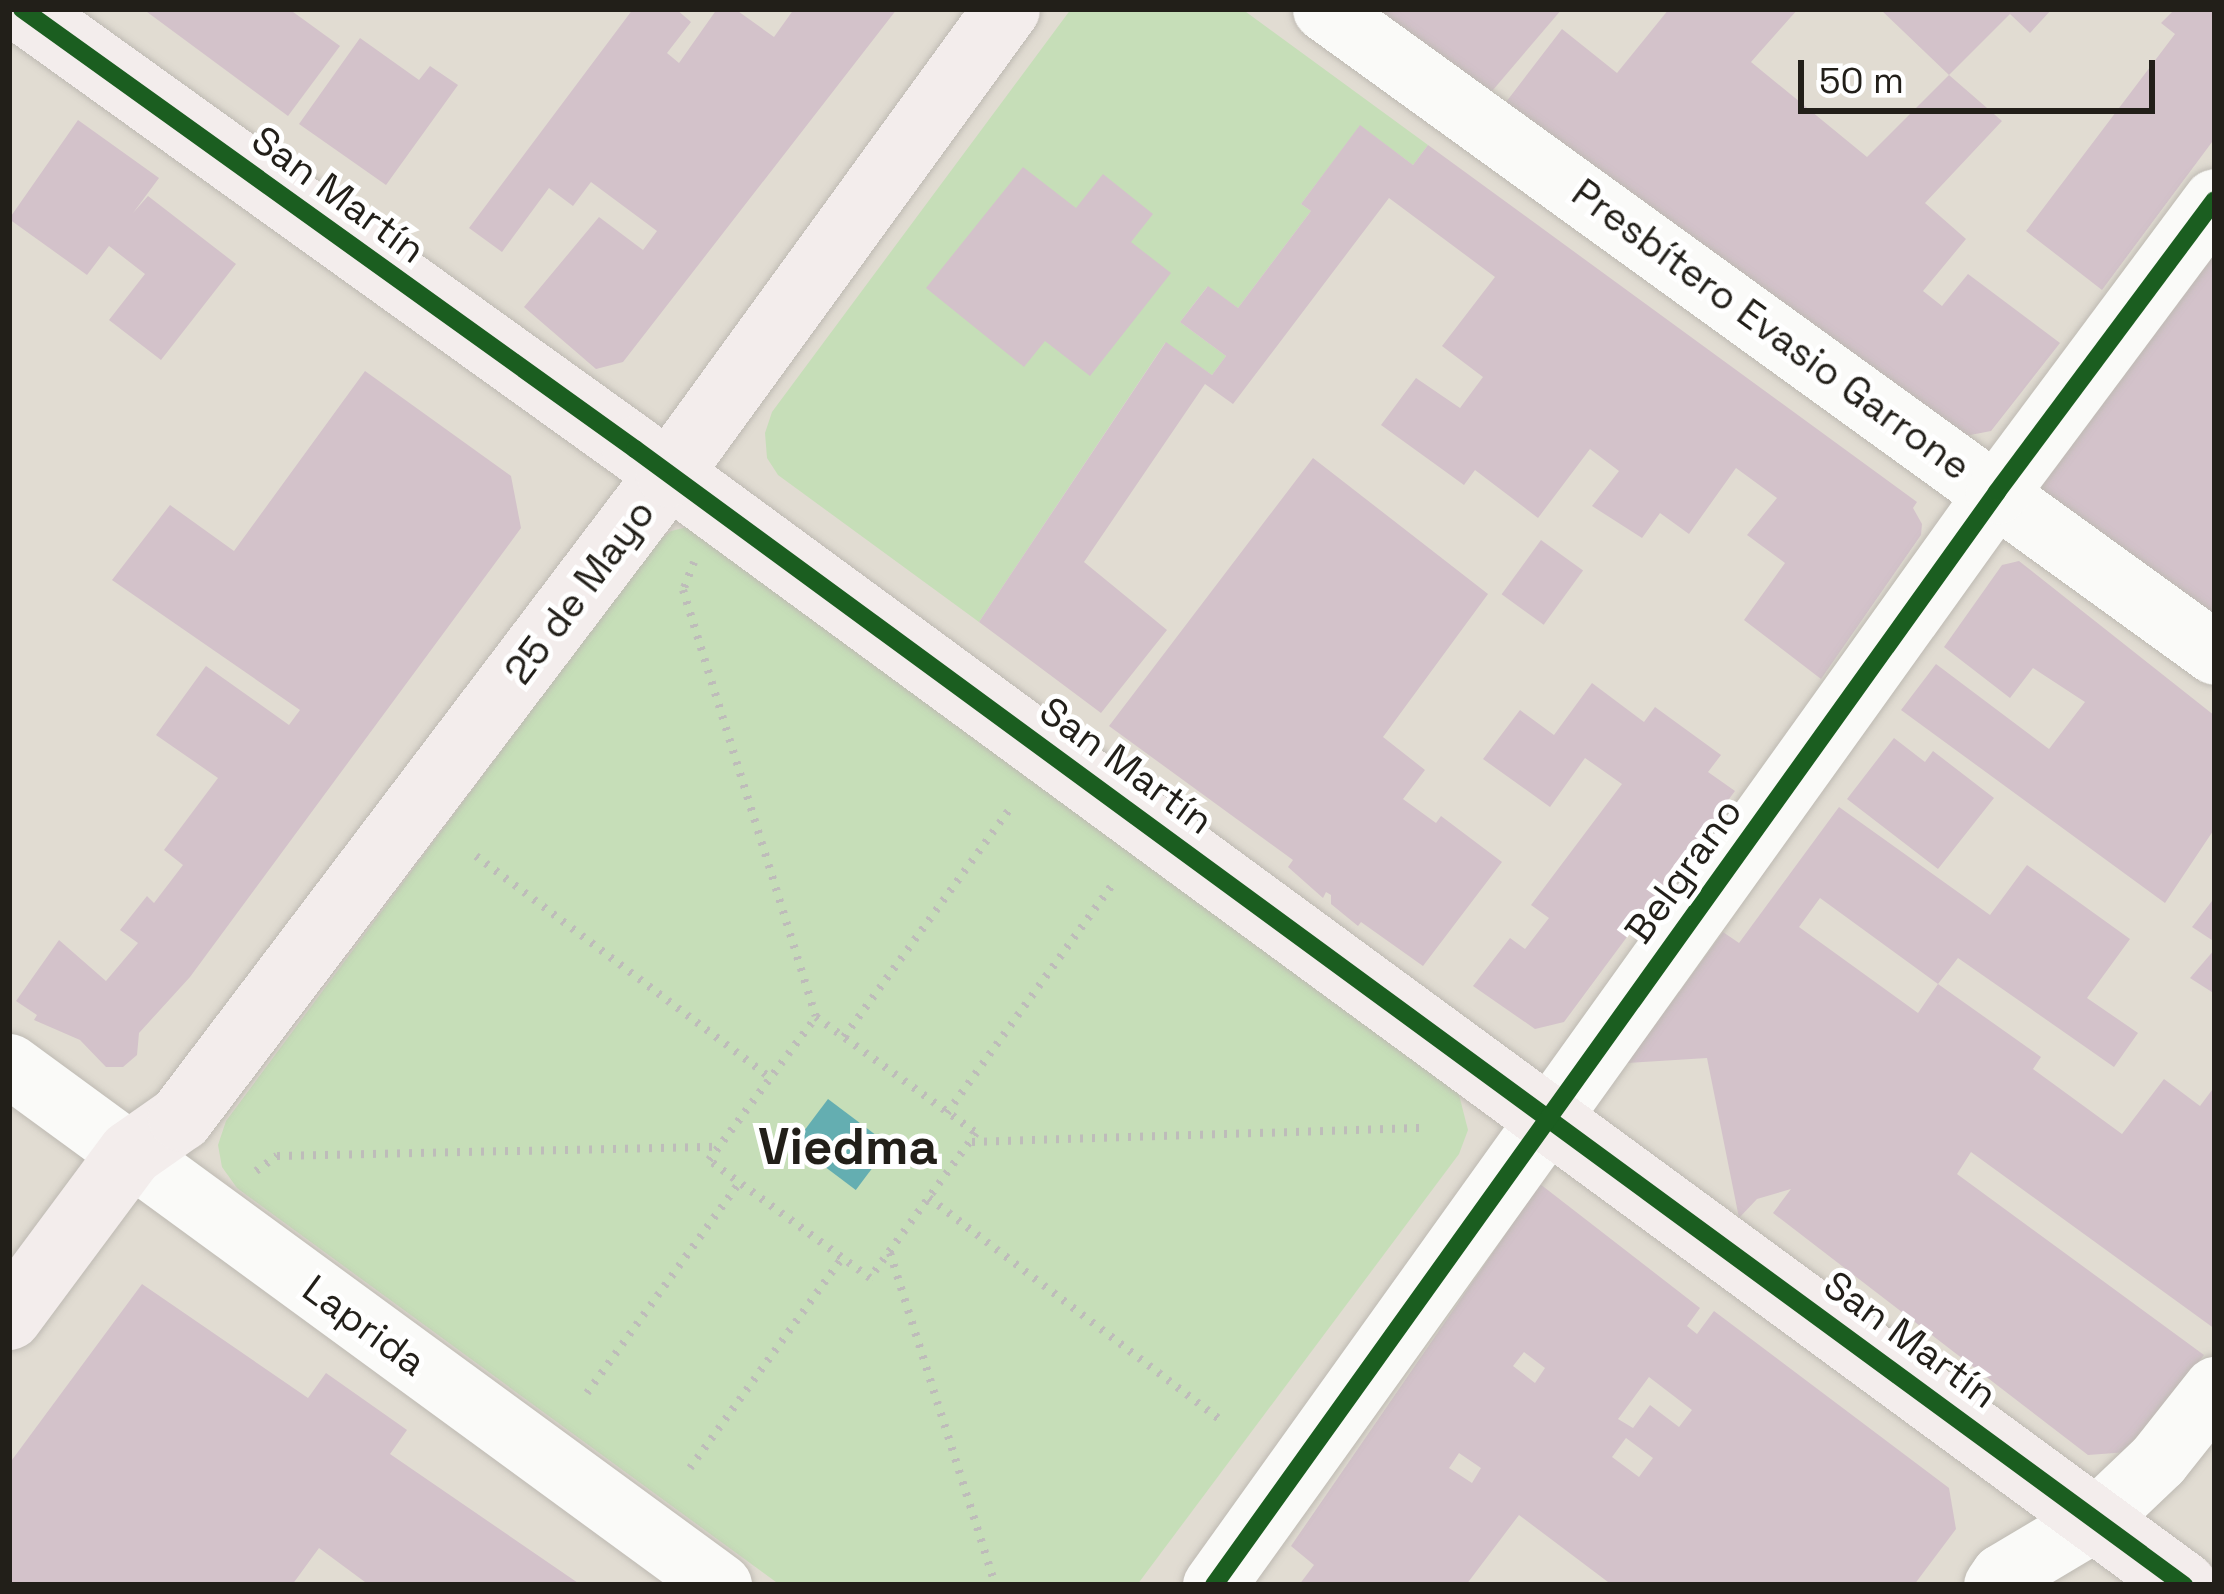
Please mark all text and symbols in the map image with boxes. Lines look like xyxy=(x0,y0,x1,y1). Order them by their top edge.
scale bar xyxy=(1804,36,2161,110)
text: 50 m xyxy=(1819,58,1904,104)
street label: San Martín xyxy=(242,117,434,273)
street label: Presbítero Evasio Garrone xyxy=(1563,170,1979,490)
street label: 25 de Mayo xyxy=(495,491,665,693)
street label: San Martín xyxy=(1030,688,1222,844)
street label: Belgrano xyxy=(1616,789,1752,953)
district label: Viedma xyxy=(758,1116,938,1178)
street label: San Martín xyxy=(1814,1262,2006,1418)
street label: Laprida xyxy=(293,1266,435,1386)

